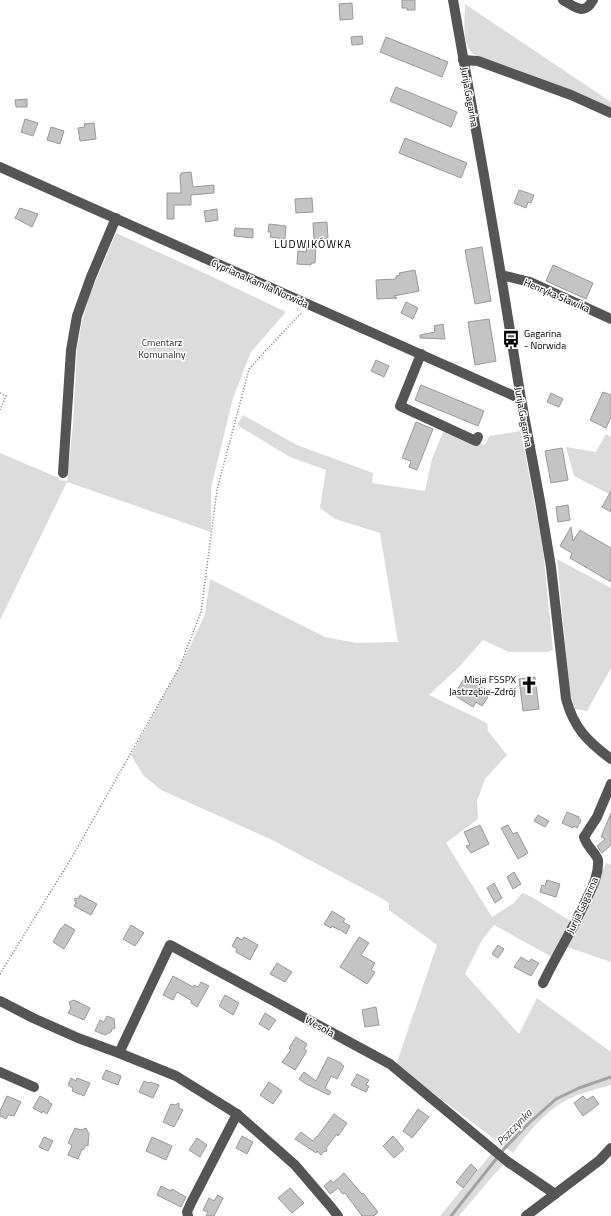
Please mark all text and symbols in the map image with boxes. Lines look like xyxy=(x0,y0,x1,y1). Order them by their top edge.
street label: Jurija Gagarina xyxy=(457,66,482,128)
district label: LUDWIKÓWKA xyxy=(274,236,352,252)
street label: Cypriana Kamila Norwida xyxy=(209,255,311,312)
street label: Henryka Sławika xyxy=(521,275,592,316)
place label: Gagarina - Norwida xyxy=(524,326,566,353)
bus stop icon: Gagarina - Norwida xyxy=(501,329,521,349)
park label: Cmentarz Komunalny xyxy=(138,335,186,362)
street label: Jurija Gagarina xyxy=(511,386,536,448)
place label: Misja FSSPX Jastrzębie-Zdrój xyxy=(449,672,516,699)
church icon: Misja FSSPX Jastrzębie-Zdrój xyxy=(519,675,539,695)
street label: Jurija Gagarina xyxy=(563,875,602,936)
street label: Wesoła xyxy=(302,1012,337,1041)
water label: Pszczynka xyxy=(493,1105,536,1149)

